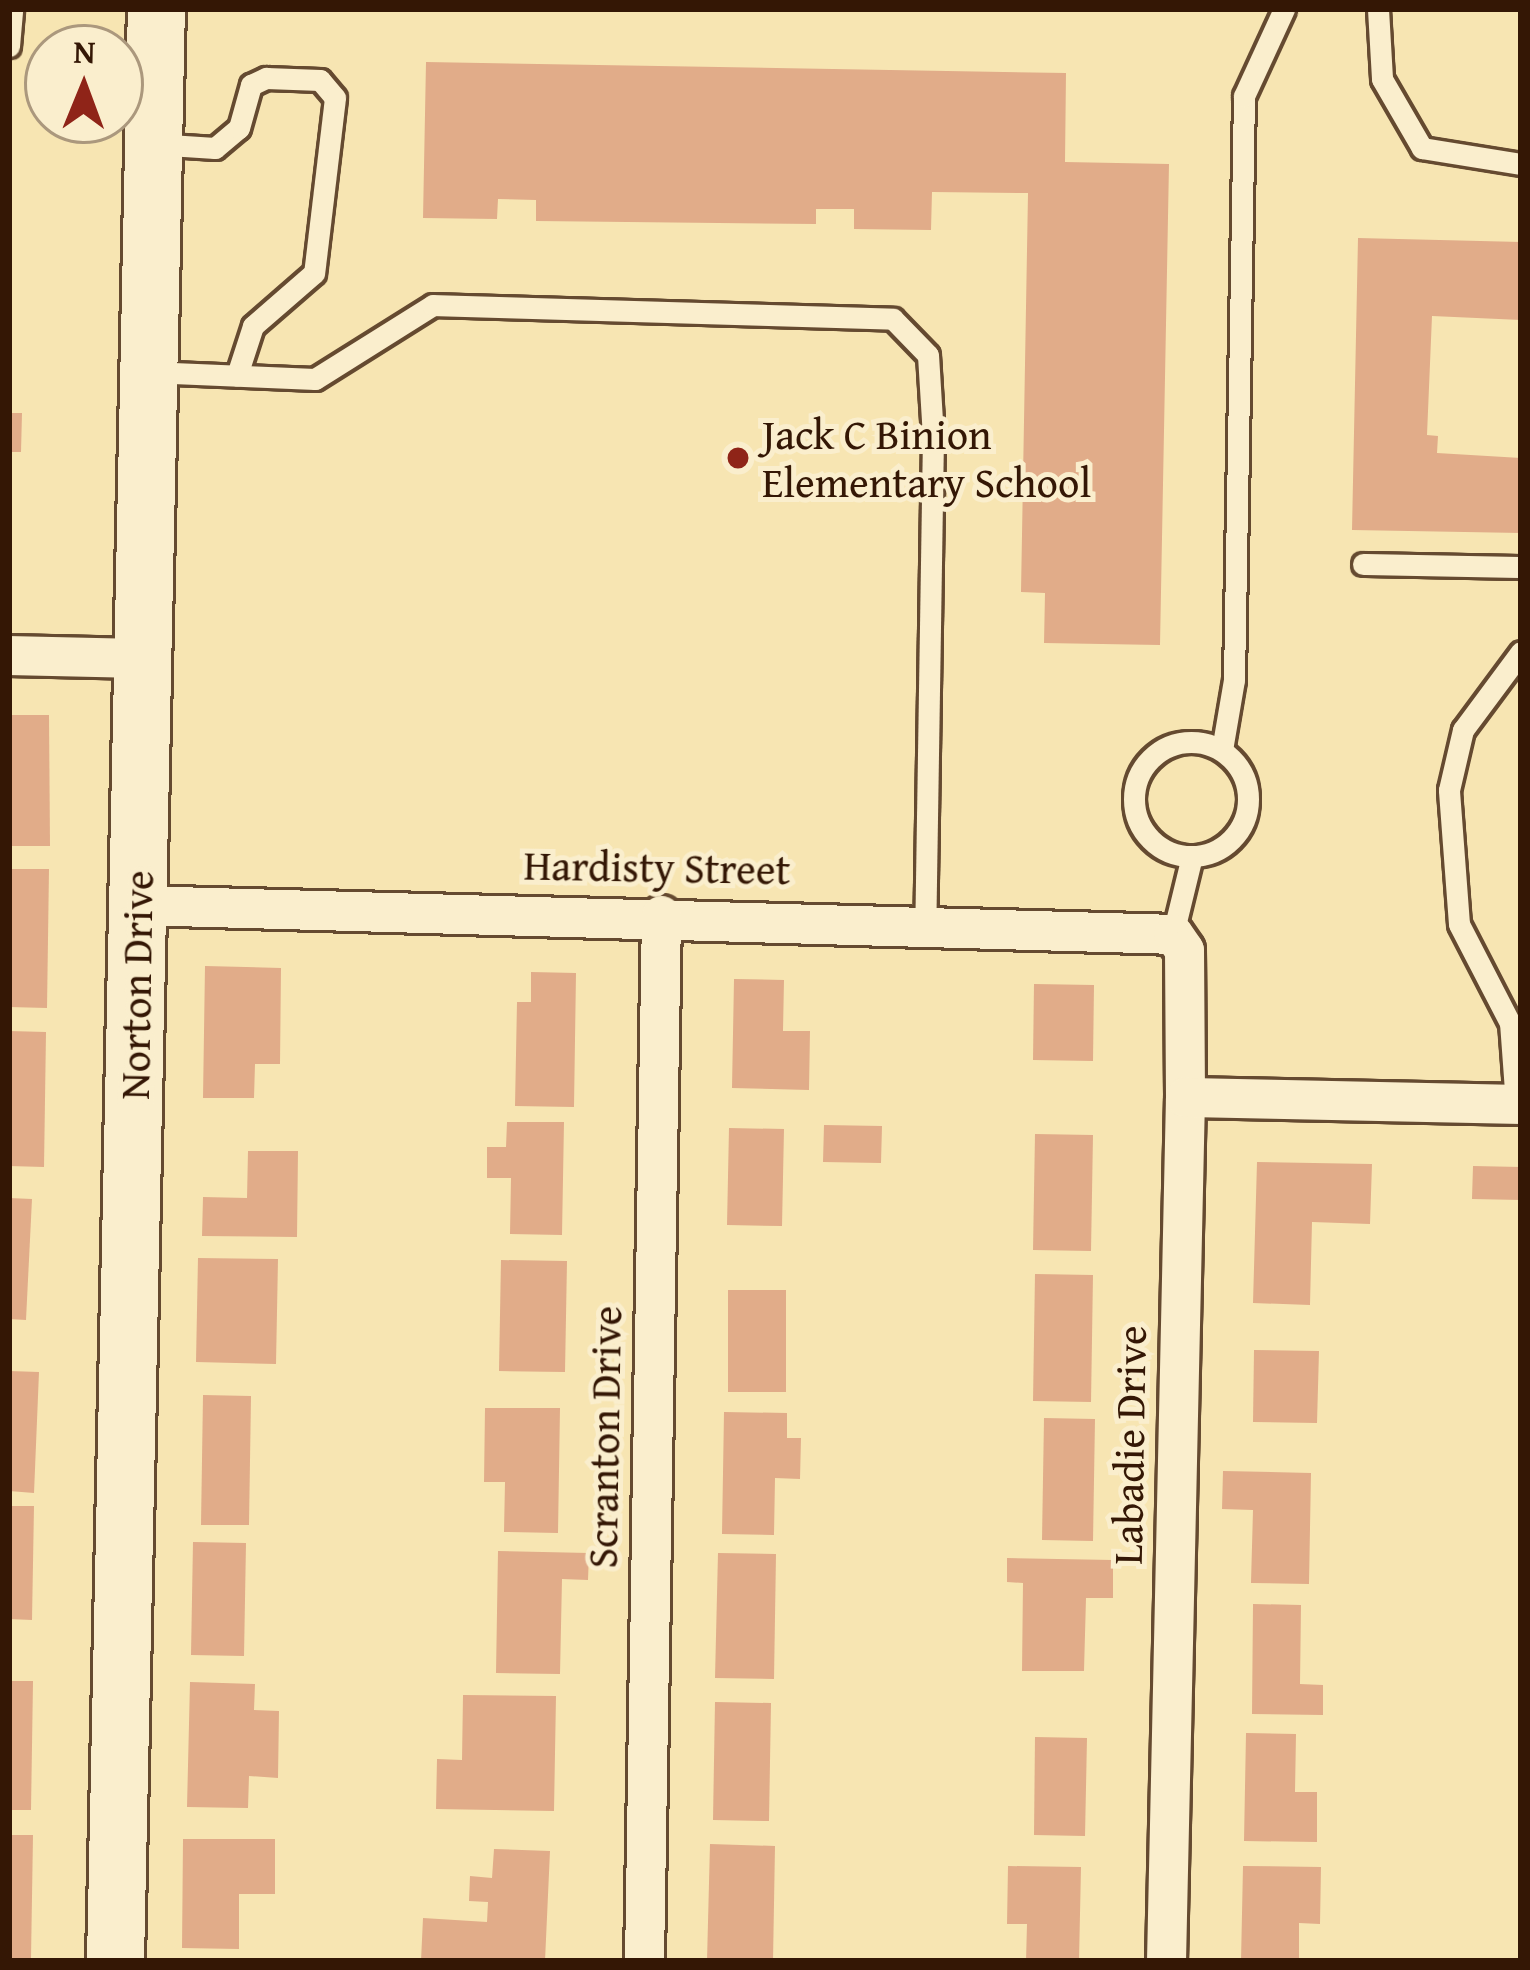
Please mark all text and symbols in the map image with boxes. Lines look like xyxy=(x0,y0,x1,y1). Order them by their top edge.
north arrow xyxy=(24,24,144,144)
text: N xyxy=(73,27,96,75)
place label: Jack C Binion Elementary School xyxy=(762,409,1091,508)
marker: Jack C Binion Elementary School xyxy=(725,445,751,471)
street label: Hardisty Street xyxy=(523,839,791,895)
street label: Norton Drive xyxy=(109,870,163,1100)
street label: Scranton Drive xyxy=(577,1305,631,1569)
street label: Labadie Drive xyxy=(1102,1325,1156,1565)

